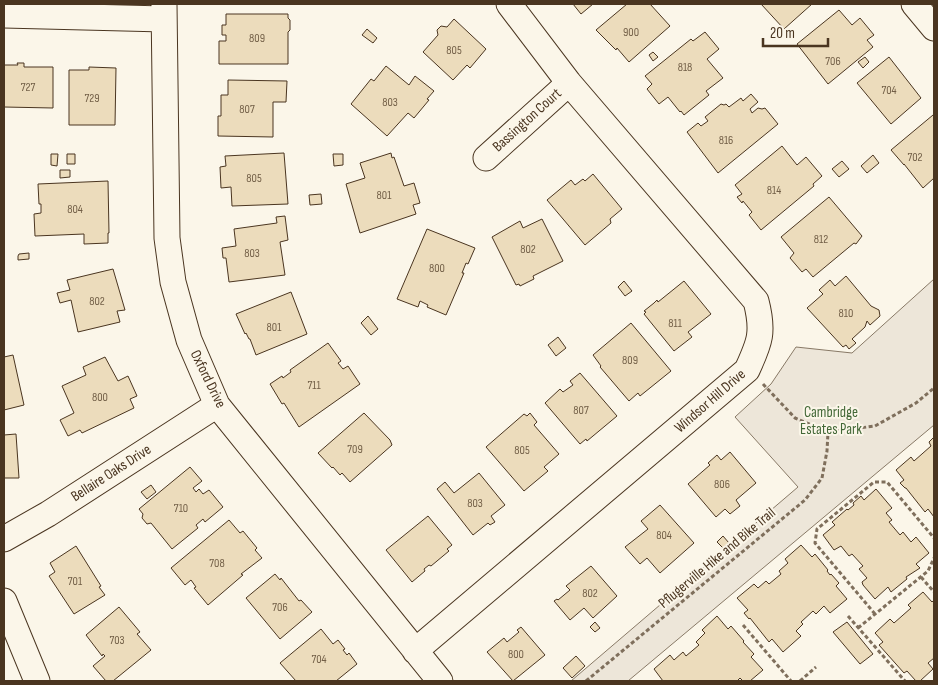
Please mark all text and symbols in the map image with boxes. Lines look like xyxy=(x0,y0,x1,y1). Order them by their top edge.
scale bar xyxy=(763,15,828,47)
text: 20 m xyxy=(770,24,795,43)
house number: 900 xyxy=(623,25,639,40)
house number: 809 xyxy=(249,31,265,46)
house number: 805 xyxy=(446,43,462,58)
house number: 706 xyxy=(825,54,841,69)
house number: 818 xyxy=(678,60,692,75)
house number: 727 xyxy=(21,80,35,95)
house number: 704 xyxy=(881,83,897,98)
street label: Bassington Court xyxy=(489,84,566,156)
house number: 729 xyxy=(84,91,100,106)
house number: 803 xyxy=(382,95,398,110)
house number: 807 xyxy=(239,102,255,117)
house number: 816 xyxy=(719,133,733,148)
house number: 702 xyxy=(907,150,923,165)
house number: 805 xyxy=(246,171,262,186)
house number: 814 xyxy=(767,183,781,198)
house number: 801 xyxy=(377,188,392,203)
house number: 804 xyxy=(67,202,83,217)
house number: 812 xyxy=(814,232,828,247)
house number: 802 xyxy=(520,242,536,257)
house number: 803 xyxy=(244,246,260,261)
house number: 800 xyxy=(429,261,445,276)
house number: 802 xyxy=(89,294,105,309)
house number: 810 xyxy=(839,306,853,321)
house number: 811 xyxy=(668,316,683,331)
house number: 801 xyxy=(267,320,282,335)
street label: Oxford Drive xyxy=(186,347,230,411)
house number: 809 xyxy=(622,353,638,368)
street label: Windsor Hill Drive xyxy=(671,365,749,437)
house number: 711 xyxy=(307,378,321,393)
house number: 800 xyxy=(92,390,108,405)
house number: 807 xyxy=(573,403,589,418)
park label: Cambridge Estates Park xyxy=(800,403,862,439)
street label: Bellaire Oaks Drive xyxy=(67,440,155,506)
house number: 709 xyxy=(347,442,363,457)
house number: 805 xyxy=(514,443,530,458)
house number: 806 xyxy=(714,477,730,492)
house number: 803 xyxy=(467,496,483,511)
house number: 710 xyxy=(174,501,188,516)
street label: Pflugerville Hike and Bike Trail xyxy=(655,503,779,613)
house number: 804 xyxy=(656,528,672,543)
house number: 708 xyxy=(209,556,225,571)
house number: 701 xyxy=(68,574,83,589)
house number: 802 xyxy=(582,586,598,601)
house number: 706 xyxy=(272,600,288,615)
house number: 703 xyxy=(109,633,125,648)
house number: 800 xyxy=(508,647,524,662)
house number: 704 xyxy=(311,652,327,667)

